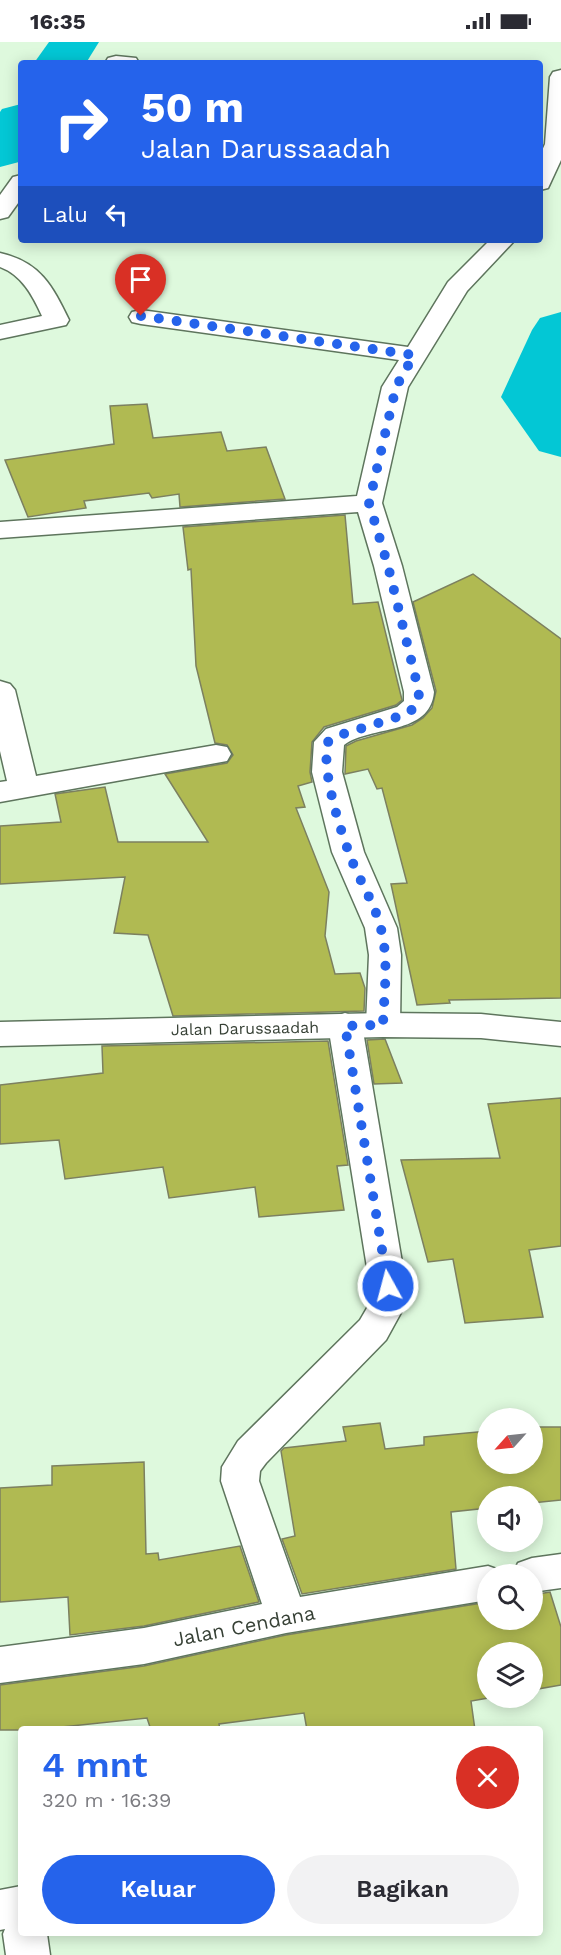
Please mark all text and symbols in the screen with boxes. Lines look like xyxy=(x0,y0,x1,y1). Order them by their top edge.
text: 16:35 xyxy=(30,9,86,34)
text: 50 m xyxy=(141,83,244,132)
icon: right xyxy=(42,84,120,162)
text: Jalan Darussaadah xyxy=(141,133,391,165)
icon: left xyxy=(100,198,133,231)
text: Lalu xyxy=(42,202,88,227)
pin xyxy=(115,254,166,316)
icon: arrive xyxy=(124,263,157,296)
street label: Jalan Darussaadah xyxy=(171,1018,319,1039)
position arrow xyxy=(356,1254,420,1318)
north arrow xyxy=(477,1408,543,1474)
map controls xyxy=(477,1408,543,1708)
button: sound xyxy=(477,1486,543,1552)
button: search xyxy=(477,1564,543,1630)
street label: Jalan Cendana xyxy=(171,1600,317,1652)
button: layers xyxy=(477,1642,543,1708)
text: 4 mnt xyxy=(42,1744,147,1786)
button: close xyxy=(456,1746,519,1809)
text: 320 m · 16:39 xyxy=(42,1788,171,1812)
button: Keluar xyxy=(42,1855,275,1924)
button: Bagikan xyxy=(287,1855,519,1924)

